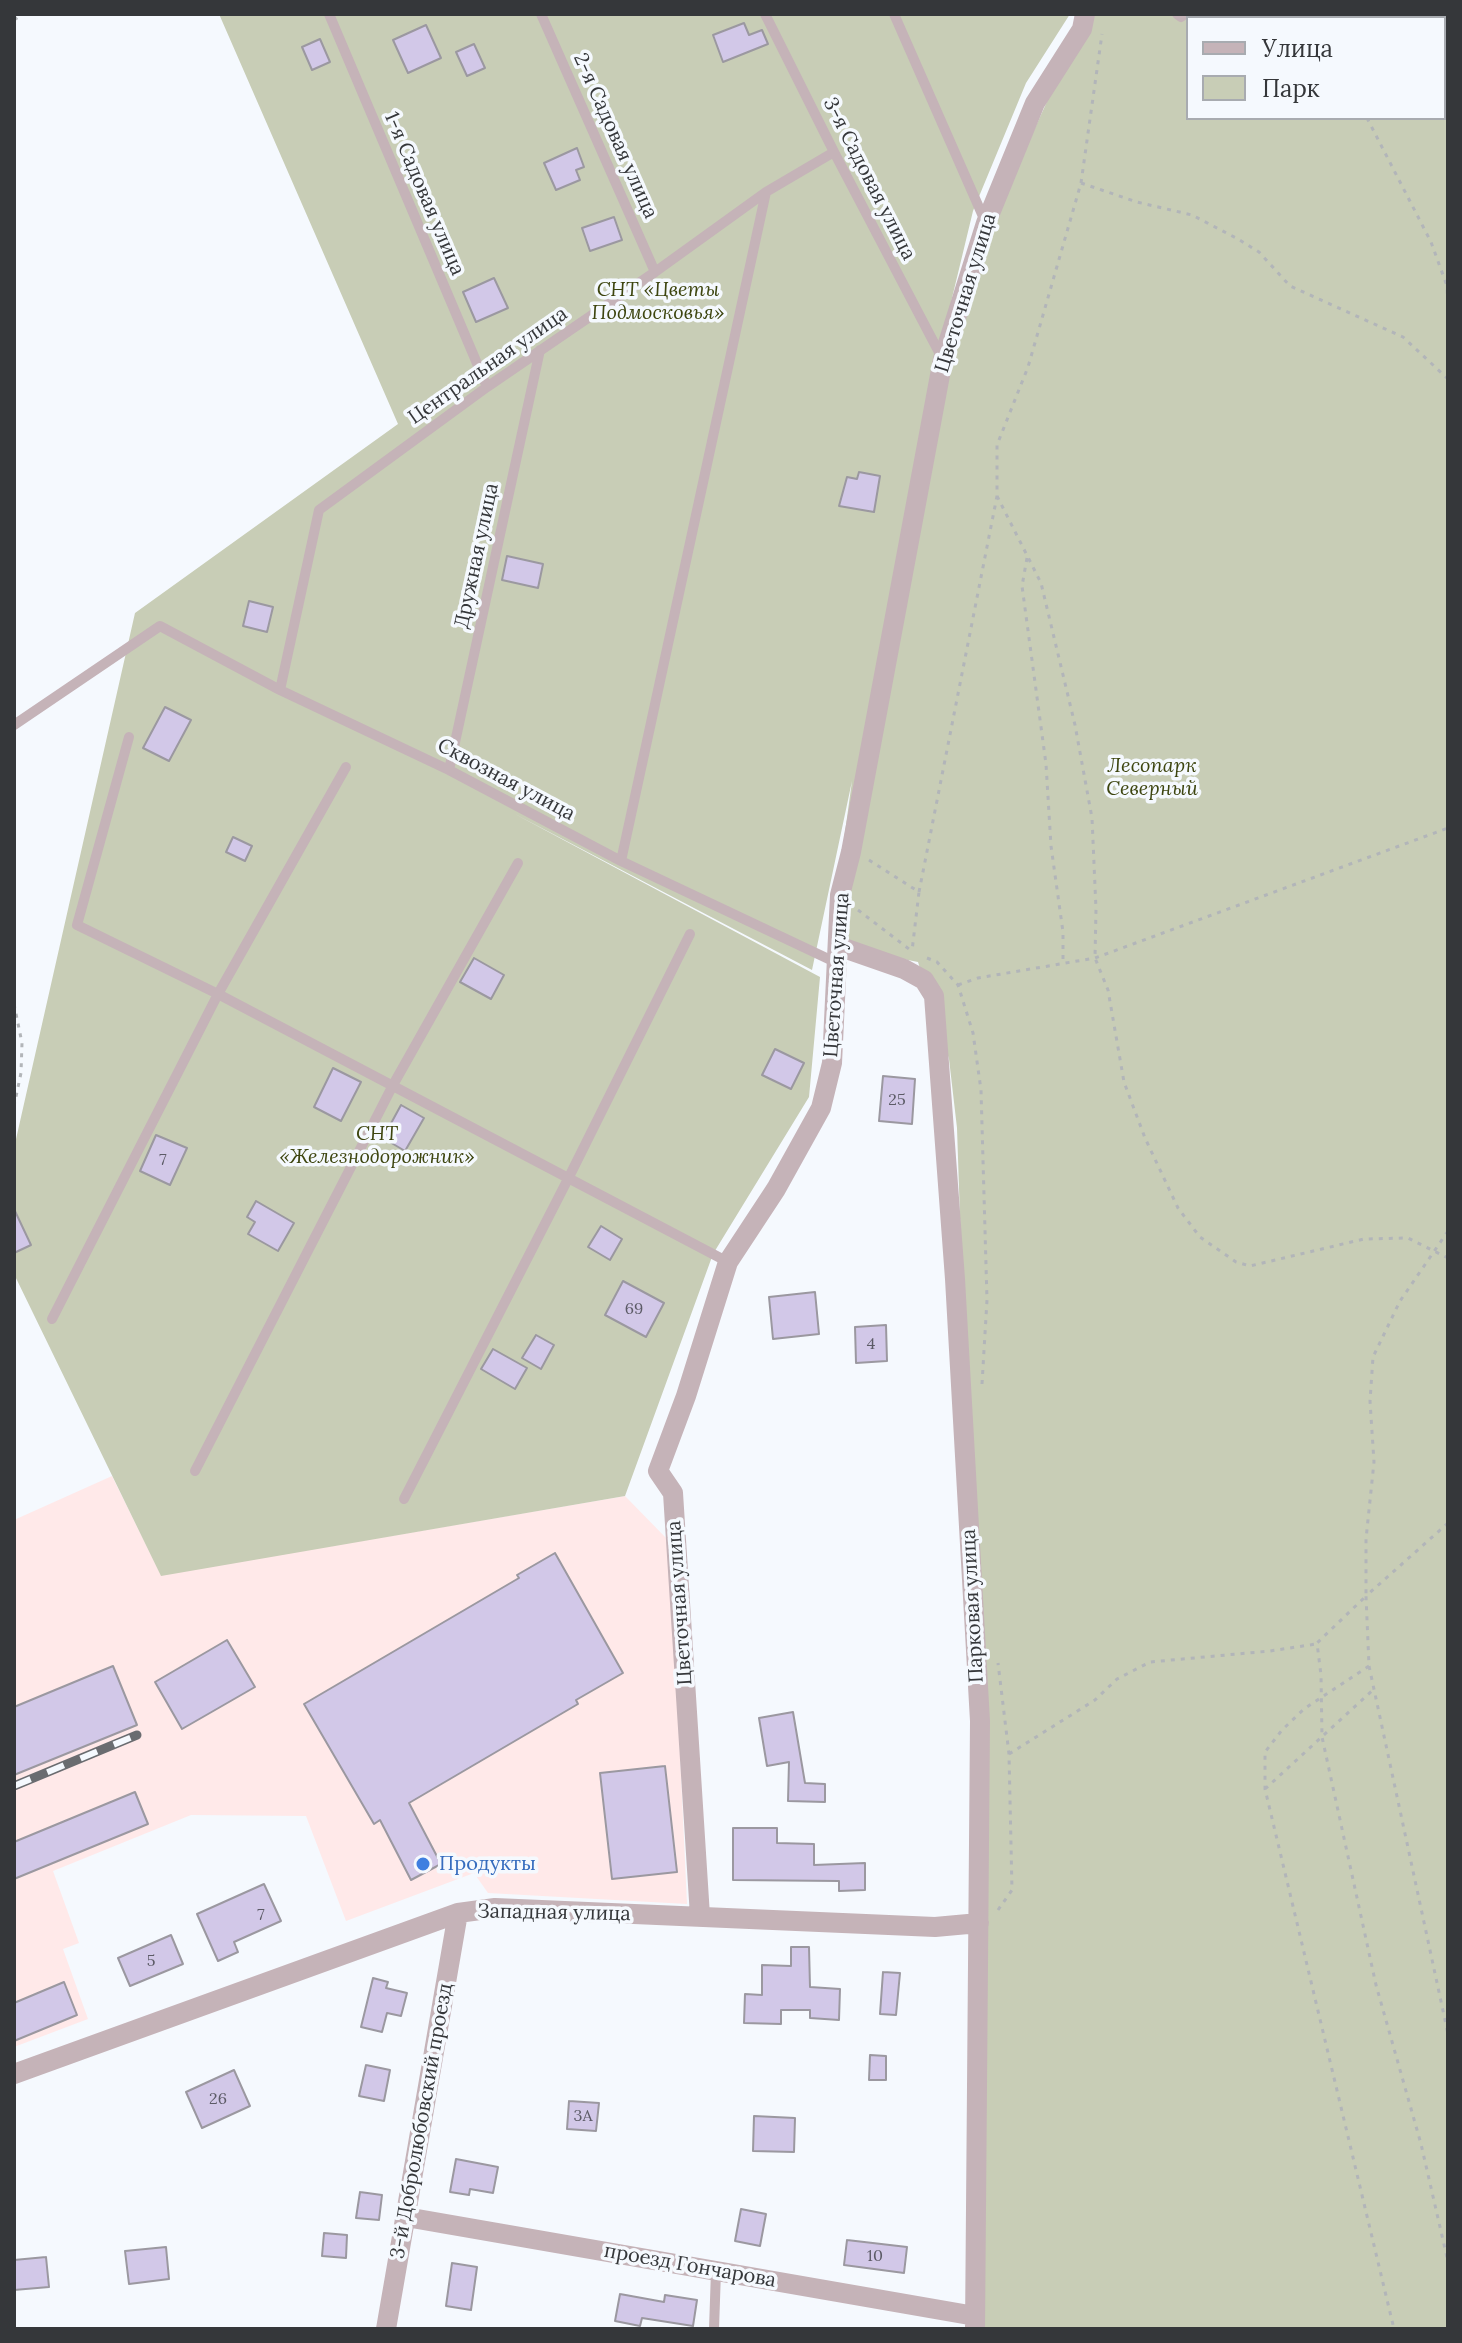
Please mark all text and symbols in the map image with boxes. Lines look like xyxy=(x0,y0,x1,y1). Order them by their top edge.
legend xyxy=(1186,16,1446,120)
text: Улица xyxy=(1262,33,1333,64)
street label: 2-я Садовая улица xyxy=(568,50,662,222)
text: Парк xyxy=(1262,73,1320,104)
street label: 3-я Садовая улица xyxy=(818,94,920,264)
street label: 1-я Садовая улица xyxy=(379,109,469,279)
street label: Цветочная улица xyxy=(930,210,1002,376)
park label: СНТ «Цветы Подмосковья» xyxy=(592,278,724,325)
street label: Центральная улица xyxy=(404,302,572,430)
street label: Дружная улица xyxy=(450,481,504,631)
street label: Сквозная улица xyxy=(433,734,579,826)
park label: Лесопарк Северный xyxy=(1106,754,1198,801)
street label: Цветочная улица xyxy=(819,892,855,1058)
house number: 25 xyxy=(888,1090,906,1110)
park label: СНТ «Железнодорожник» xyxy=(279,1122,475,1169)
house number: 7 xyxy=(159,1150,167,1170)
house number: 69 xyxy=(625,1299,643,1319)
house number: 4 xyxy=(867,1334,875,1354)
street label: Цветочная улица xyxy=(662,1520,698,1686)
street label: Парковая улица xyxy=(957,1528,989,1684)
place label: Продукты xyxy=(439,1852,536,1876)
marker: Продукты xyxy=(414,1855,432,1873)
street label: Западная улица xyxy=(477,1900,631,1926)
house number: 7 xyxy=(257,1905,265,1925)
house number: 5 xyxy=(147,1951,155,1971)
street label: 3-й Добролюбовский проезд xyxy=(386,1981,458,2261)
house number: 26 xyxy=(209,2089,227,2109)
house number: 3А xyxy=(574,2106,592,2126)
street label: проезд Гончарова xyxy=(602,2239,778,2293)
house number: 10 xyxy=(867,2246,883,2266)

